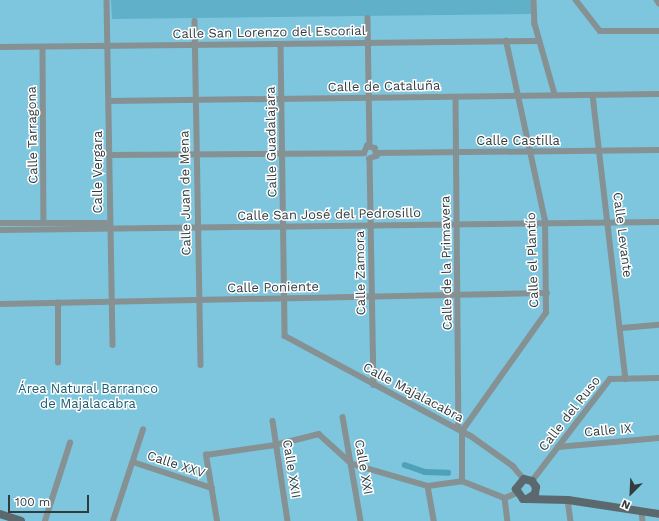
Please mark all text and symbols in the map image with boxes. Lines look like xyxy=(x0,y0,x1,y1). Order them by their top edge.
street label: Calle San Lorenzo del Escorial xyxy=(172,24,366,42)
street label: Calle de Cataluña xyxy=(328,78,440,96)
street label: Calle Tarragona xyxy=(24,86,42,184)
street label: Calle Guadalajara xyxy=(263,86,281,198)
street label: Calle Vergara xyxy=(90,130,106,214)
street label: Calle Juan de Mena xyxy=(177,130,195,256)
street label: Calle Castilla xyxy=(476,133,560,149)
street label: Calle Levante xyxy=(609,191,635,279)
street label: Calle de la Primavera xyxy=(438,195,456,331)
street label: Calle San José del Pedrosillo xyxy=(237,206,421,224)
street label: Calle el Plantío xyxy=(524,212,542,308)
street label: Calle Zamora xyxy=(352,231,370,315)
street label: Calle Poniente xyxy=(227,279,319,297)
street label: Calle Majalacabra xyxy=(360,360,466,426)
street label: Calle del Ruso xyxy=(536,373,604,455)
park label: Área Natural Barranco de Majalacabra xyxy=(18,382,158,413)
street label: Calle IX xyxy=(583,421,633,441)
street label: Calle XXII xyxy=(279,438,303,500)
street label: Calle XXI xyxy=(350,438,376,496)
street label: Calle XXV xyxy=(145,448,207,482)
north arrow xyxy=(611,473,651,513)
scale bar xyxy=(10,487,91,513)
text: 100 m xyxy=(15,495,50,509)
text: N xyxy=(620,497,632,512)

